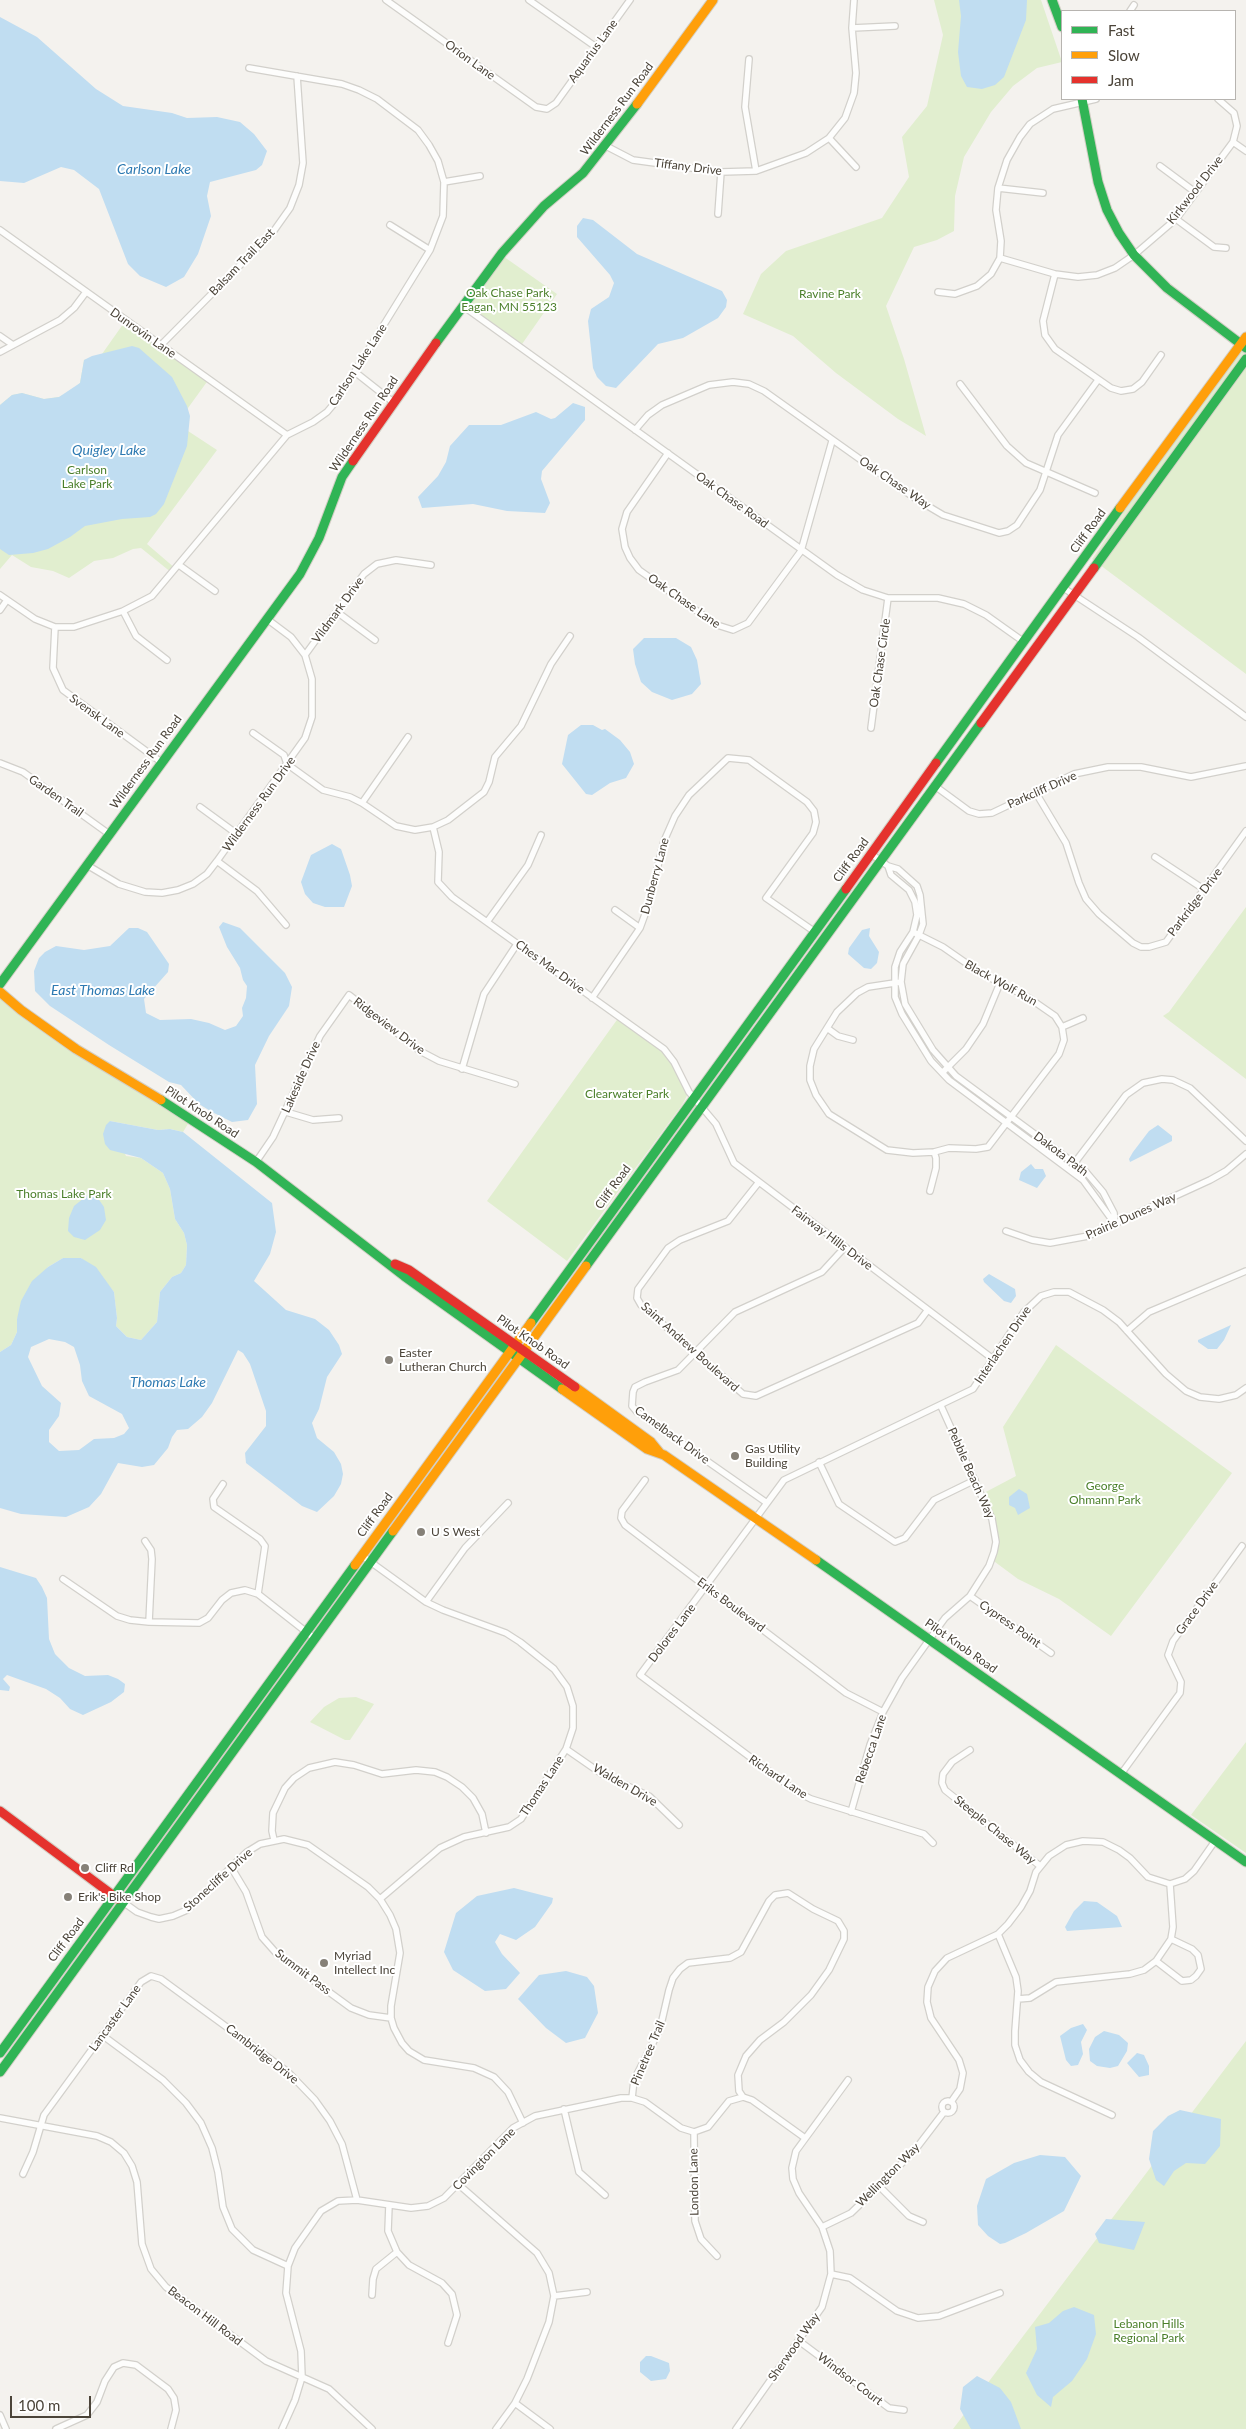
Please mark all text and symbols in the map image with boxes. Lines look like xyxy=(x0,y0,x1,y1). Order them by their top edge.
legend xyxy=(1061,10,1236,100)
street label: Aquarius Lane xyxy=(565,17,621,85)
text: Fast xyxy=(1108,21,1135,39)
street label: Orion Lane xyxy=(442,37,498,83)
text: Slow xyxy=(1108,46,1140,64)
street label: Wilderness Run Road xyxy=(577,60,657,158)
text: Jam xyxy=(1108,71,1134,89)
street label: Kirkwood Drive xyxy=(1164,153,1226,227)
street label: Tiffany Drive xyxy=(653,156,723,178)
water label: Carlson Lake xyxy=(117,161,191,177)
street label: Balsam Trail East xyxy=(206,225,278,299)
park label: Oak Chase Park, Eagan, MN 55123 xyxy=(461,286,557,314)
park label: Ravine Park xyxy=(799,287,861,301)
street label: Dunrovin Lane xyxy=(107,305,179,361)
street label: Carlson Lake Lane xyxy=(326,321,390,409)
street label: Wilderness Run Road xyxy=(327,373,401,475)
water label: Quigley Lake xyxy=(72,442,146,458)
street label: Oak Chase Way xyxy=(856,454,934,512)
park label: Carlson Lake Park xyxy=(62,463,112,491)
street label: Oak Chase Road xyxy=(693,469,771,531)
street label: Cliff Road xyxy=(1067,506,1109,556)
street label: Oak Chase Lane xyxy=(645,571,723,631)
street label: Vildmark Drive xyxy=(309,574,367,646)
street label: Oak Chase Circle xyxy=(867,618,893,708)
street label: Svensk Lane xyxy=(67,691,127,741)
street label: Wilderness Run Road xyxy=(107,712,185,812)
street label: Wilderness Run Drive xyxy=(220,754,298,854)
street label: Parkcliff Drive xyxy=(1005,768,1079,812)
street label: Garden Trail xyxy=(26,772,86,820)
street label: Cliff Road xyxy=(830,835,872,885)
street label: Dunberry Lane xyxy=(638,836,672,916)
street label: Parkridge Drive xyxy=(1165,865,1225,939)
street label: Ches Mar Drive xyxy=(512,937,588,997)
street label: Black Wolf Run xyxy=(962,957,1040,1009)
water label: East Thomas Lake xyxy=(51,982,155,998)
street label: Ridgeview Drive xyxy=(350,994,428,1058)
street label: Lakeside Drive xyxy=(279,1039,323,1115)
street label: Pilot Knob Road xyxy=(163,1083,241,1141)
park label: Clearwater Park xyxy=(585,1087,669,1101)
street label: Dakota Path xyxy=(1031,1129,1091,1179)
street label: Cliff Road xyxy=(592,1162,634,1212)
park label: Thomas Lake Park xyxy=(16,1187,112,1201)
street label: Prairie Dunes Way xyxy=(1083,1190,1179,1242)
street label: Fairway Hills Drive xyxy=(789,1203,875,1273)
street label: Saint Andrew Boulevard xyxy=(638,1299,742,1395)
street label: Interlachen Drive xyxy=(972,1303,1034,1387)
street label: Pilot Knob Road xyxy=(494,1312,572,1372)
place label: Easter Lutheran Church xyxy=(399,1346,487,1374)
marker: Easter Lutheran Church xyxy=(383,1354,395,1366)
water label: Thomas Lake xyxy=(130,1374,206,1390)
street label: Camelback Drive xyxy=(632,1403,712,1467)
street label: Pebble Beach Way xyxy=(944,1425,998,1521)
place label: Gas Utility Building xyxy=(745,1442,800,1470)
marker: Gas Utility Building xyxy=(729,1450,741,1462)
park label: George Ohmann Park xyxy=(1069,1479,1141,1507)
street label: Cliff Road xyxy=(354,1490,396,1540)
place label: U S West xyxy=(431,1525,480,1539)
marker: U S West xyxy=(415,1526,427,1538)
street label: Eriks Boulevard xyxy=(694,1575,768,1635)
street label: Grace Drive xyxy=(1173,1578,1221,1638)
street label: Cypress Point xyxy=(976,1597,1044,1651)
street label: Dolores Lane xyxy=(645,1601,699,1665)
street label: Pilot Knob Road xyxy=(922,1616,1000,1676)
street label: Rebecca Lane xyxy=(852,1713,890,1785)
street label: Richard Lane xyxy=(746,1752,810,1802)
street label: Thomas Lane xyxy=(517,1753,567,1819)
street label: Walden Drive xyxy=(590,1761,660,1809)
street label: Steeple Chase Way xyxy=(951,1793,1039,1867)
street label: Stonecliffe Drive xyxy=(181,1845,255,1915)
place label: Cliff Rd xyxy=(95,1861,134,1875)
marker: Cliff Rd xyxy=(79,1862,91,1874)
place label: Erik's Bike Shop xyxy=(78,1890,161,1904)
marker: Erik's Bike Shop xyxy=(62,1891,74,1903)
street label: Cliff Road xyxy=(45,1915,87,1965)
street label: Summit Pass xyxy=(272,1946,334,1998)
place label: Myriad Intellect Inc xyxy=(334,1949,395,1977)
marker: Myriad Intellect Inc xyxy=(318,1957,330,1969)
street label: Lancaster Lane xyxy=(86,1982,144,2054)
street label: Pinetree Trail xyxy=(628,2018,668,2088)
street label: Cambridge Drive xyxy=(223,2021,301,2087)
street label: Covington Lane xyxy=(450,2125,518,2193)
street label: Wellington Way xyxy=(853,2140,923,2210)
street label: London Lane xyxy=(686,2148,702,2216)
street label: Beacon Hill Road xyxy=(165,2283,245,2349)
street label: Sherwood Way xyxy=(765,2310,823,2384)
park label: Lebanon Hills Regional Park xyxy=(1113,2317,1185,2345)
street label: Windsor Court xyxy=(814,2350,886,2408)
scale bar xyxy=(12,2386,94,2418)
text: 100 m xyxy=(18,2396,60,2414)

